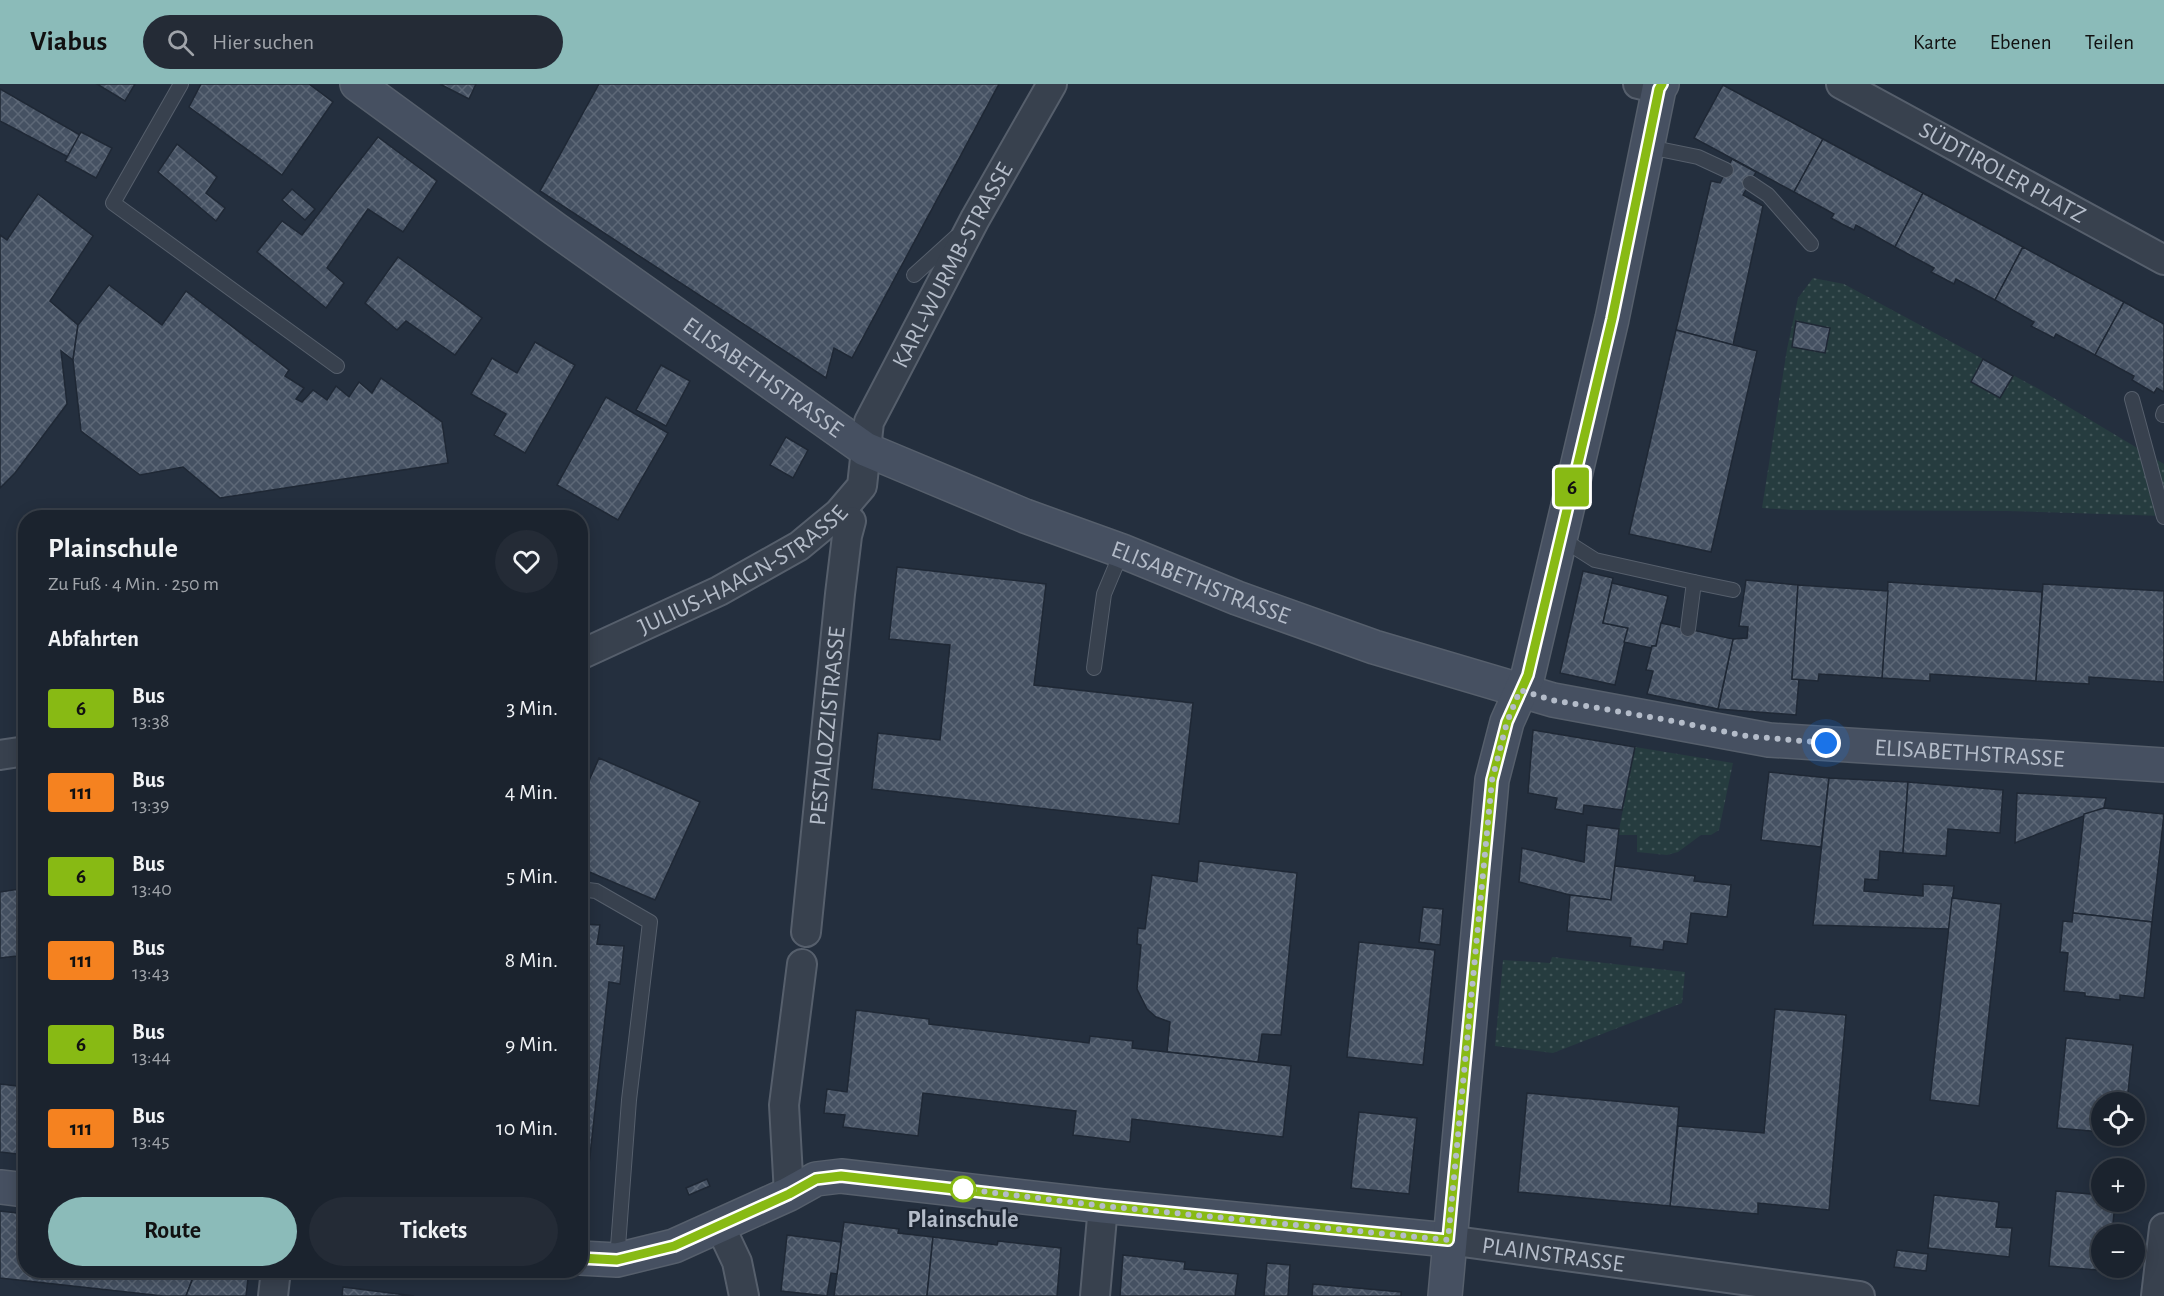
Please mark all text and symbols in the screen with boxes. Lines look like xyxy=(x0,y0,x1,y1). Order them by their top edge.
search box xyxy=(143,15,563,69)
icon: search xyxy=(164,26,197,59)
text: Viabus xyxy=(30,28,107,56)
text: Hier suchen xyxy=(212,31,314,53)
text: Karte xyxy=(1913,32,1957,53)
text: Ebenen xyxy=(1990,32,2052,53)
text: Teilen xyxy=(2085,32,2134,53)
street label: SÜDTIROLER PLATZ xyxy=(1915,118,2089,228)
street label: KARL-WURMB-STRASSE xyxy=(888,159,1018,372)
street label: ELISABETHSTRASSE xyxy=(678,313,848,443)
line badge: 6 xyxy=(1552,468,1592,506)
text: 6 xyxy=(1567,477,1577,498)
street label: JULIUS-HAAGN-STRASSE xyxy=(635,501,853,639)
button: heart xyxy=(495,530,558,593)
text: Plainschule xyxy=(48,535,178,563)
street label: ELISABETHSTRASSE xyxy=(1108,537,1293,629)
text: Zu Fuß · 4 Min. · 250 m xyxy=(48,574,219,594)
street label: PESTALOZZISTRASSE xyxy=(806,625,850,827)
text: Abfahrten xyxy=(48,628,139,650)
text: Bus xyxy=(132,685,165,707)
text: 3 Min. xyxy=(506,697,558,719)
text: 6 xyxy=(76,698,86,719)
text: 13:38 xyxy=(132,711,169,731)
your location xyxy=(1811,728,1841,758)
street label: ELISABETHSTRASSE xyxy=(1874,736,2065,772)
text: Bus xyxy=(132,769,165,791)
text: 4 Min. xyxy=(505,781,558,803)
text: 111 xyxy=(70,782,92,803)
text: 13:39 xyxy=(132,795,169,815)
text: Bus xyxy=(132,853,165,875)
text: 5 Min. xyxy=(506,865,558,887)
text: 6 xyxy=(76,866,86,887)
text: 13:40 xyxy=(132,879,172,899)
text: Bus xyxy=(132,937,165,959)
text: 8 Min. xyxy=(505,949,558,971)
text: 111 xyxy=(70,950,92,971)
text: 13:43 xyxy=(132,963,170,983)
text: Bus xyxy=(132,1021,165,1043)
text: 9 Min. xyxy=(505,1033,558,1055)
text: 6 xyxy=(76,1034,86,1055)
text: 13:44 xyxy=(132,1047,171,1067)
map controls xyxy=(2091,1092,2145,1278)
button: locate xyxy=(2091,1092,2145,1146)
text: Bus xyxy=(132,1105,165,1127)
text: 10 Min. xyxy=(496,1117,558,1139)
text: 111 xyxy=(70,1118,92,1139)
text: 13:45 xyxy=(132,1131,170,1151)
button: + xyxy=(2091,1158,2145,1212)
marker: Plainschule xyxy=(950,1176,976,1202)
button: Route xyxy=(48,1197,297,1266)
button: Tickets xyxy=(309,1197,558,1266)
place label: Plainschule xyxy=(907,1208,1019,1232)
button: − xyxy=(2091,1224,2145,1278)
street label: PLAINSTRASSE xyxy=(1480,1234,1626,1277)

